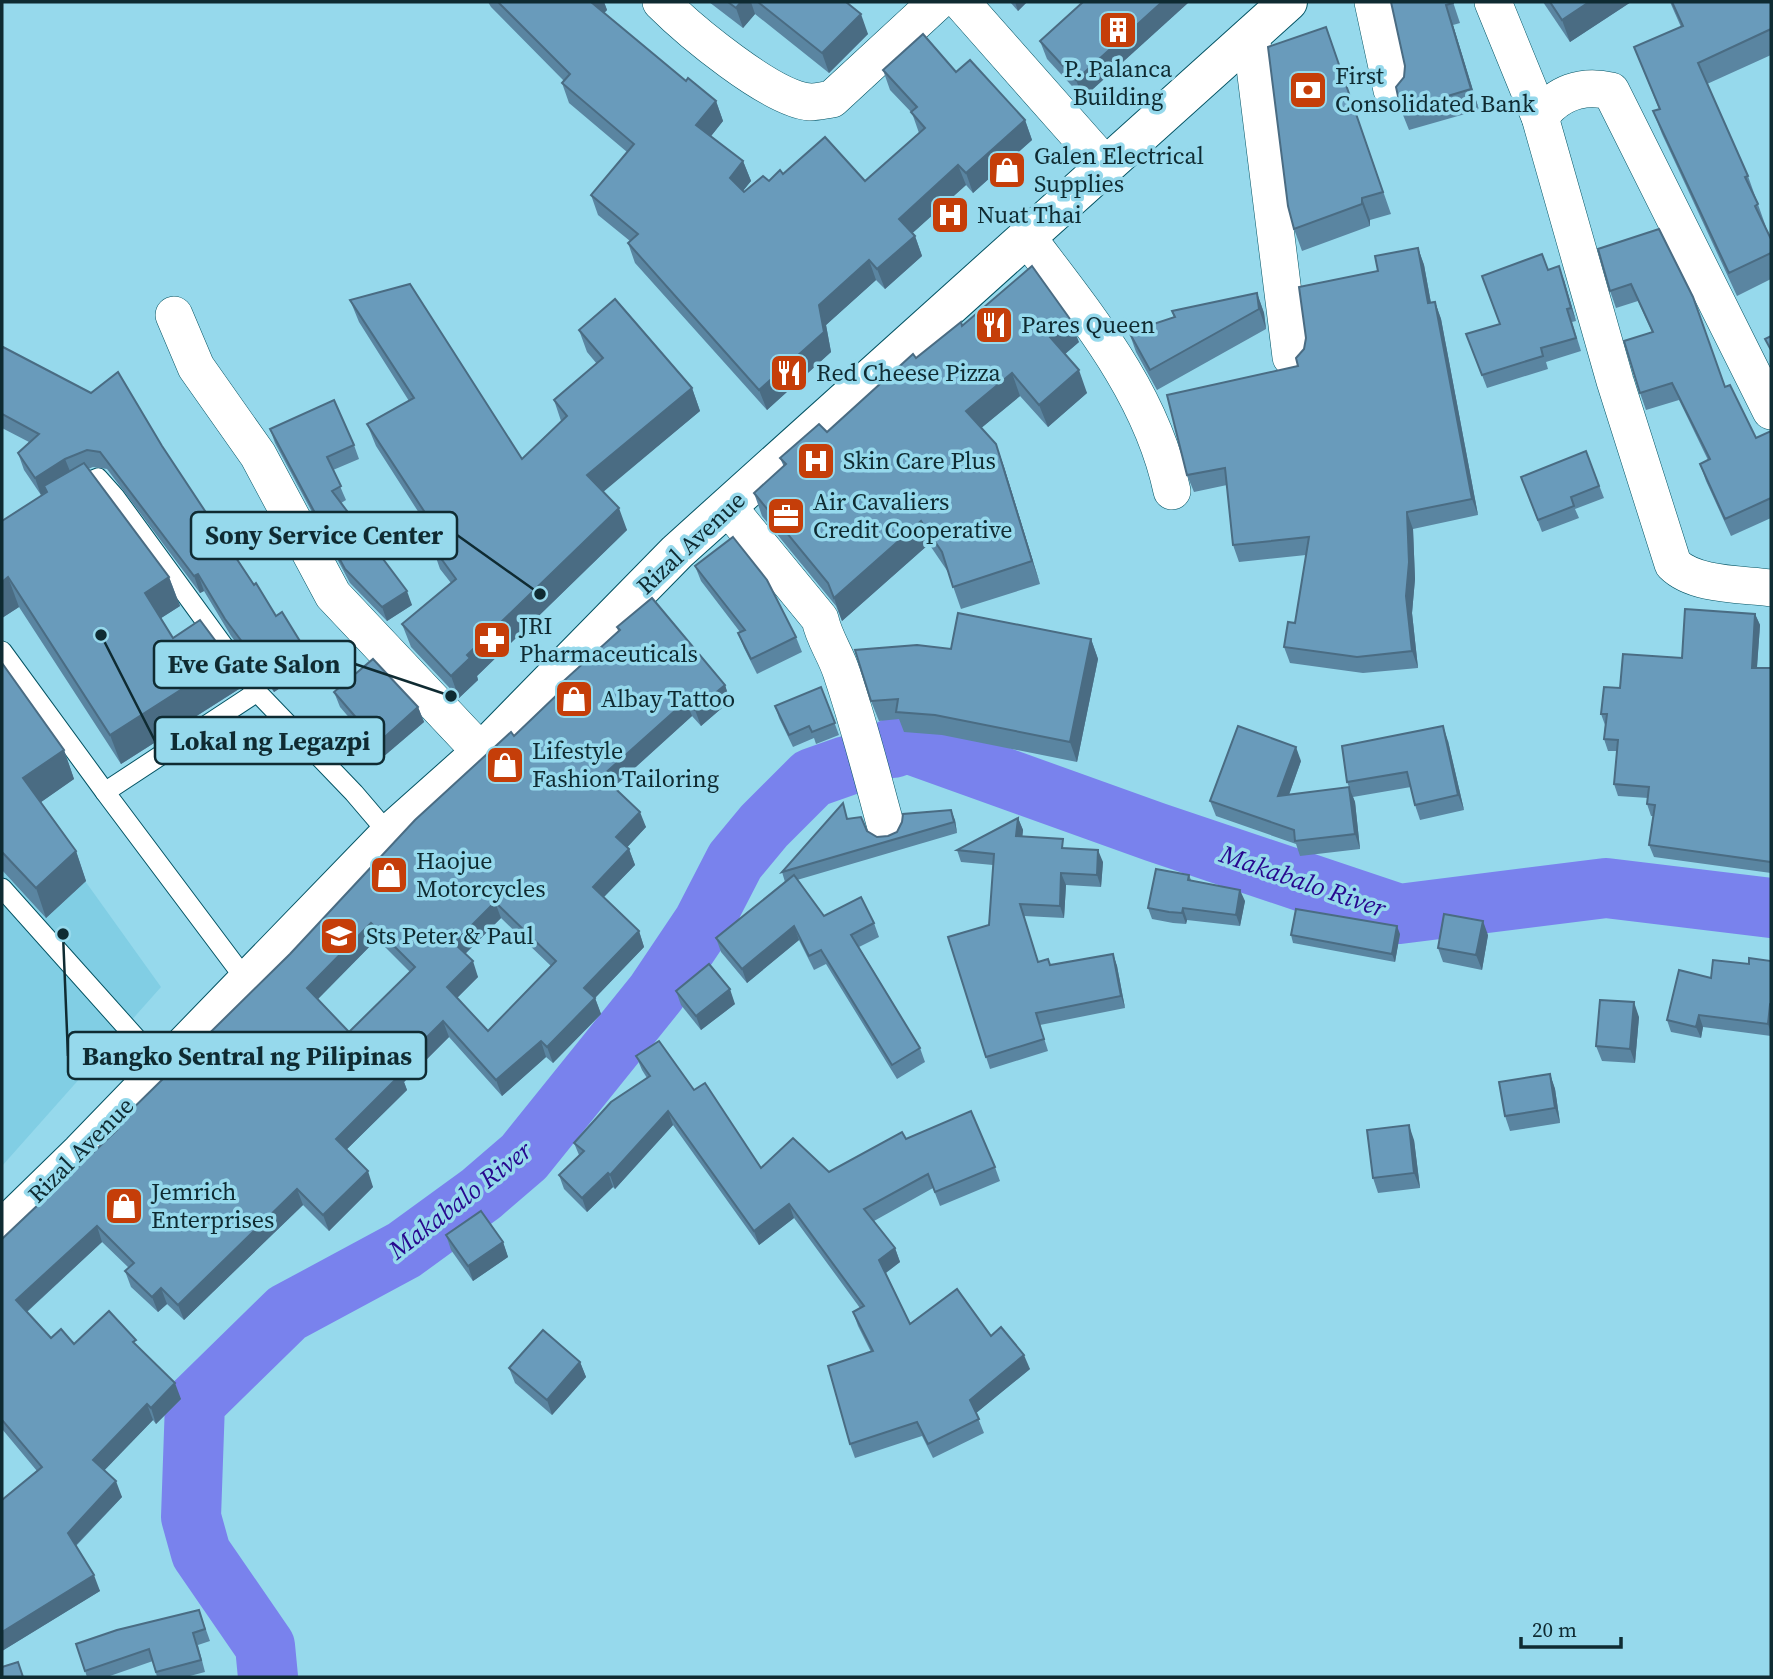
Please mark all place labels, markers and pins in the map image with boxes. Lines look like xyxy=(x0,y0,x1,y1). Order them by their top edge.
building icon: P. Palanca Building xyxy=(1097,9,1139,51)
place label: P. Palanca Building xyxy=(1064,52,1173,113)
place label: First Consolidated Bank xyxy=(1335,59,1536,120)
bank icon: First Consolidated Bank xyxy=(1287,69,1329,111)
place label: Galen Electrical Supplies xyxy=(1034,139,1204,200)
shop icon: Galen Electrical Supplies xyxy=(986,149,1028,191)
hospital icon: Nuat Thai xyxy=(929,194,971,236)
place label: Nuat Thai xyxy=(977,198,1082,231)
restaurant icon: Pares Queen xyxy=(973,304,1015,346)
place label: Pares Queen xyxy=(1021,308,1155,341)
restaurant icon: Red Cheese Pizza xyxy=(768,352,810,394)
place label: Red Cheese Pizza xyxy=(816,356,1002,389)
hospital icon: Skin Care Plus xyxy=(795,440,837,482)
place label: Skin Care Plus xyxy=(843,444,996,477)
place label: Air Cavaliers Credit Cooperative xyxy=(813,485,1013,546)
office icon: Air Cavaliers Credit Cooperative xyxy=(765,495,807,537)
callout: Sony Service Center xyxy=(191,512,457,559)
place label: JRI Pharmaceuticals xyxy=(518,609,698,670)
pharmacy icon: JRI Pharmaceuticals xyxy=(471,619,513,661)
callout: Eve Gate Salon xyxy=(154,641,355,688)
shop icon: Albay Tattoo xyxy=(553,678,595,720)
place label: Albay Tattoo xyxy=(601,682,735,715)
callout: Lokal ng Legazpi xyxy=(155,717,384,764)
place label: Lifestyle Fashion Tailoring xyxy=(532,734,719,795)
shop icon: Lifestyle Fashion Tailoring xyxy=(484,744,526,786)
place label: Haojue Motorcycles xyxy=(416,844,546,905)
shop icon: Haojue Motorcycles xyxy=(368,854,410,896)
school or university icon: Sts Peter & Paul xyxy=(318,915,360,957)
place label: Sts Peter & Paul xyxy=(366,919,534,952)
callout: Bangko Sentral ng Pilipinas xyxy=(68,1032,426,1079)
place label: Jemrich Enterprises xyxy=(150,1175,274,1236)
shop icon: Jemrich Enterprises xyxy=(103,1185,145,1227)

